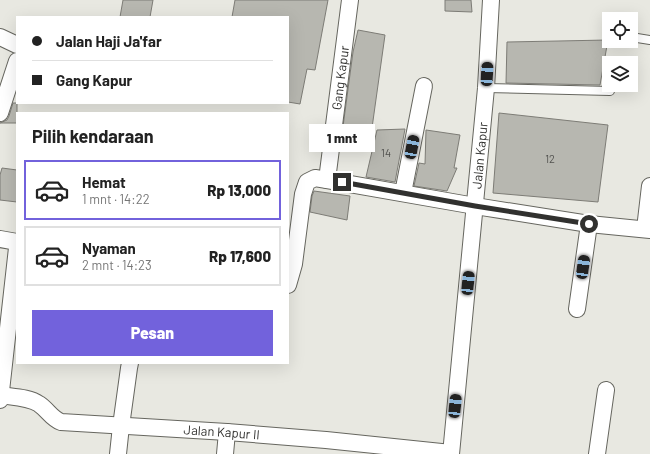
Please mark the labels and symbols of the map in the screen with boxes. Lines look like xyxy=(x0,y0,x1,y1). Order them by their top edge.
street label: Gang Kapur xyxy=(328,44,352,111)
car xyxy=(480,62,494,86)
street label: Jalan Kapur xyxy=(468,121,491,189)
callout: 1 mnt xyxy=(309,124,375,152)
car xyxy=(404,134,420,160)
house number: 14 xyxy=(381,146,391,159)
house number: 12 xyxy=(545,152,555,165)
route end xyxy=(333,173,351,191)
route start xyxy=(580,215,598,233)
car xyxy=(575,254,591,280)
car xyxy=(461,270,475,296)
car xyxy=(448,393,462,419)
street label: Jalan Kapur II xyxy=(183,421,260,443)

